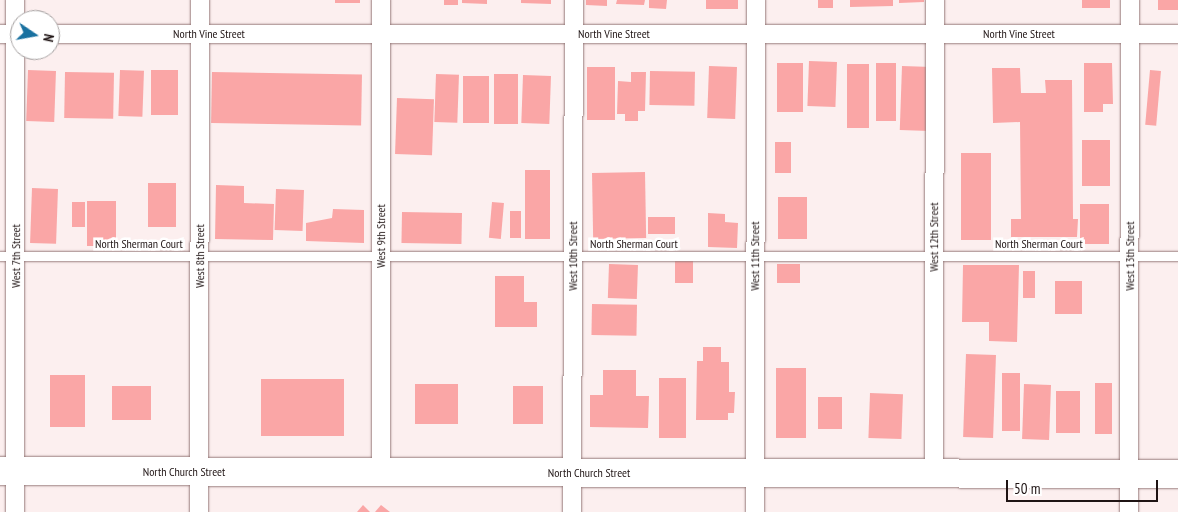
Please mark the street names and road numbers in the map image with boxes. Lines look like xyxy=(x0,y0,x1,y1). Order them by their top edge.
street label: North Vine Street xyxy=(173,27,245,41)
street label: North Vine Street xyxy=(578,27,650,41)
street label: North Vine Street xyxy=(983,27,1055,41)
street label: West 12th Street xyxy=(927,202,941,272)
street label: West 9th Street xyxy=(374,204,388,268)
street label: West 10th Street xyxy=(566,221,580,291)
street label: West 11th Street xyxy=(748,221,762,291)
street label: West 13th Street xyxy=(1123,221,1137,291)
street label: West 7th Street xyxy=(9,224,23,288)
street label: West 8th Street xyxy=(193,224,207,288)
street label: North Sherman Court xyxy=(95,237,183,251)
street label: North Sherman Court xyxy=(590,237,678,251)
street label: North Sherman Court xyxy=(995,237,1083,251)
street label: North Church Street xyxy=(143,465,225,479)
street label: North Church Street xyxy=(548,466,630,480)

